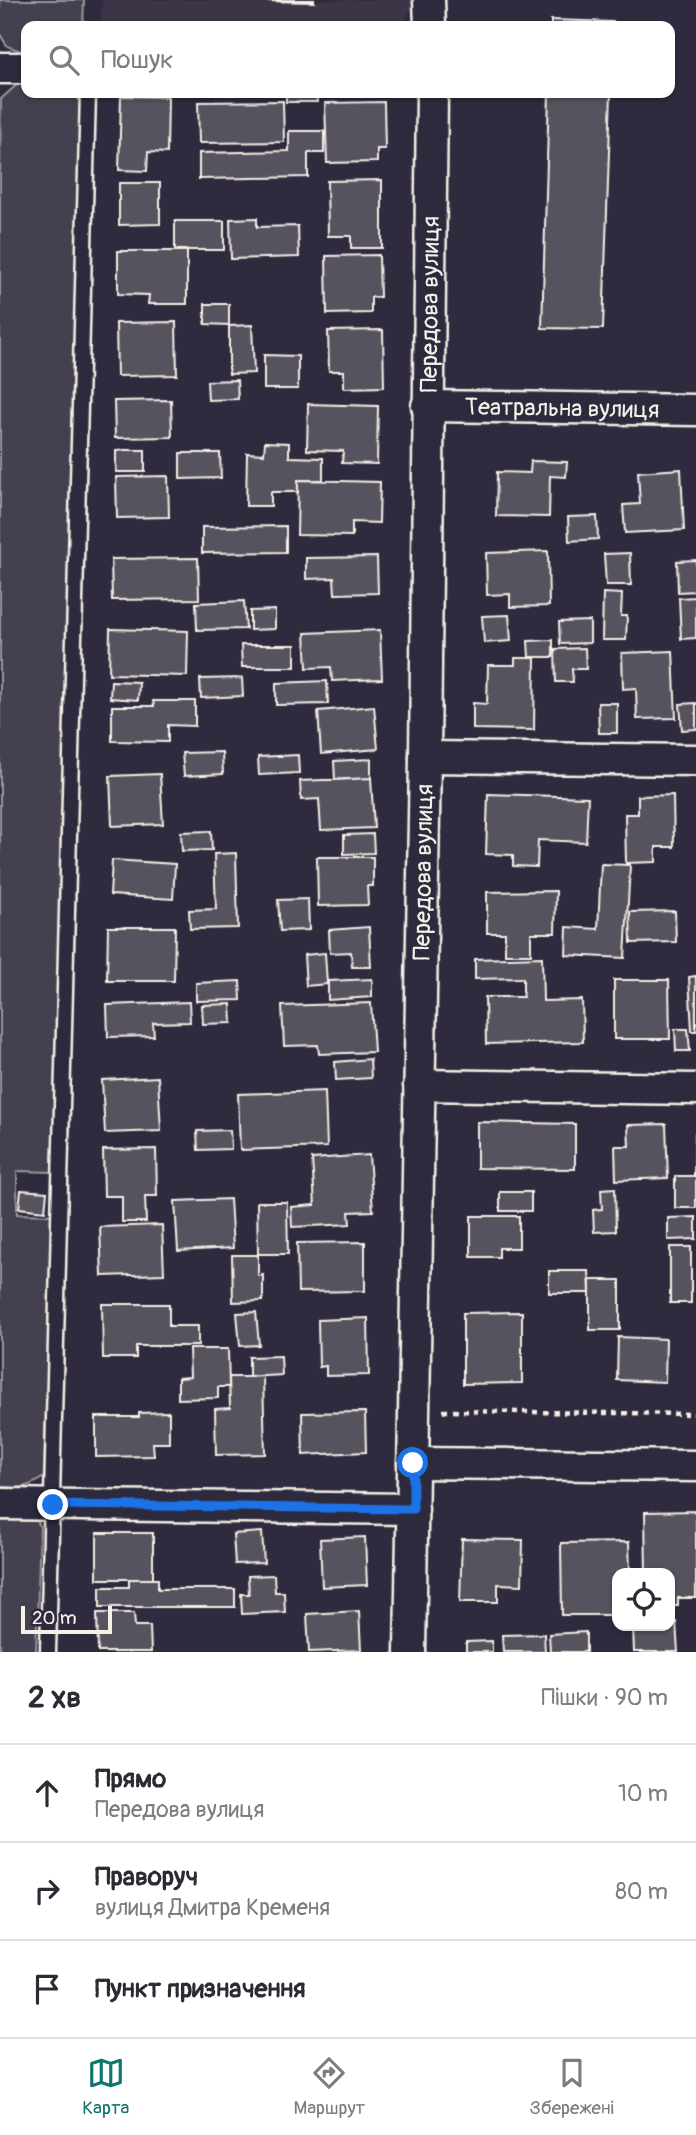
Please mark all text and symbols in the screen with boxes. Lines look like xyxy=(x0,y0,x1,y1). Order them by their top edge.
search box xyxy=(21,21,675,98)
icon: search xyxy=(45,41,83,79)
text: Пошук xyxy=(101,44,174,76)
street label: Передова вулиця xyxy=(415,216,446,393)
street label: Театральна вулиця xyxy=(464,393,660,424)
street label: Передова вулиця xyxy=(408,784,440,961)
route start xyxy=(397,1447,428,1478)
route end xyxy=(37,1489,68,1520)
map controls xyxy=(612,1568,675,1631)
button: locate xyxy=(612,1568,675,1631)
scale bar xyxy=(21,1603,112,1635)
text: 20 m xyxy=(32,1606,77,1630)
text: 2 хв xyxy=(28,1679,81,1716)
text: Пішки · 90 m xyxy=(541,1683,668,1712)
text: Прямо xyxy=(95,1763,166,1795)
icon: ahead xyxy=(28,1774,66,1812)
text: 10 m xyxy=(618,1779,668,1808)
text: Передова вулиця xyxy=(95,1795,264,1824)
text: Праворуч xyxy=(95,1861,198,1893)
icon: right xyxy=(28,1872,66,1910)
text: 80 m xyxy=(615,1877,668,1906)
text: вулиця Дмитра Кременя xyxy=(95,1893,330,1922)
icon: arrive xyxy=(28,1970,66,2008)
text: Пункт призначення xyxy=(95,1973,306,2005)
tab: Карта xyxy=(82,2054,129,2120)
tab: Маршрут xyxy=(294,2054,365,2120)
tab: Збережені xyxy=(529,2054,614,2120)

